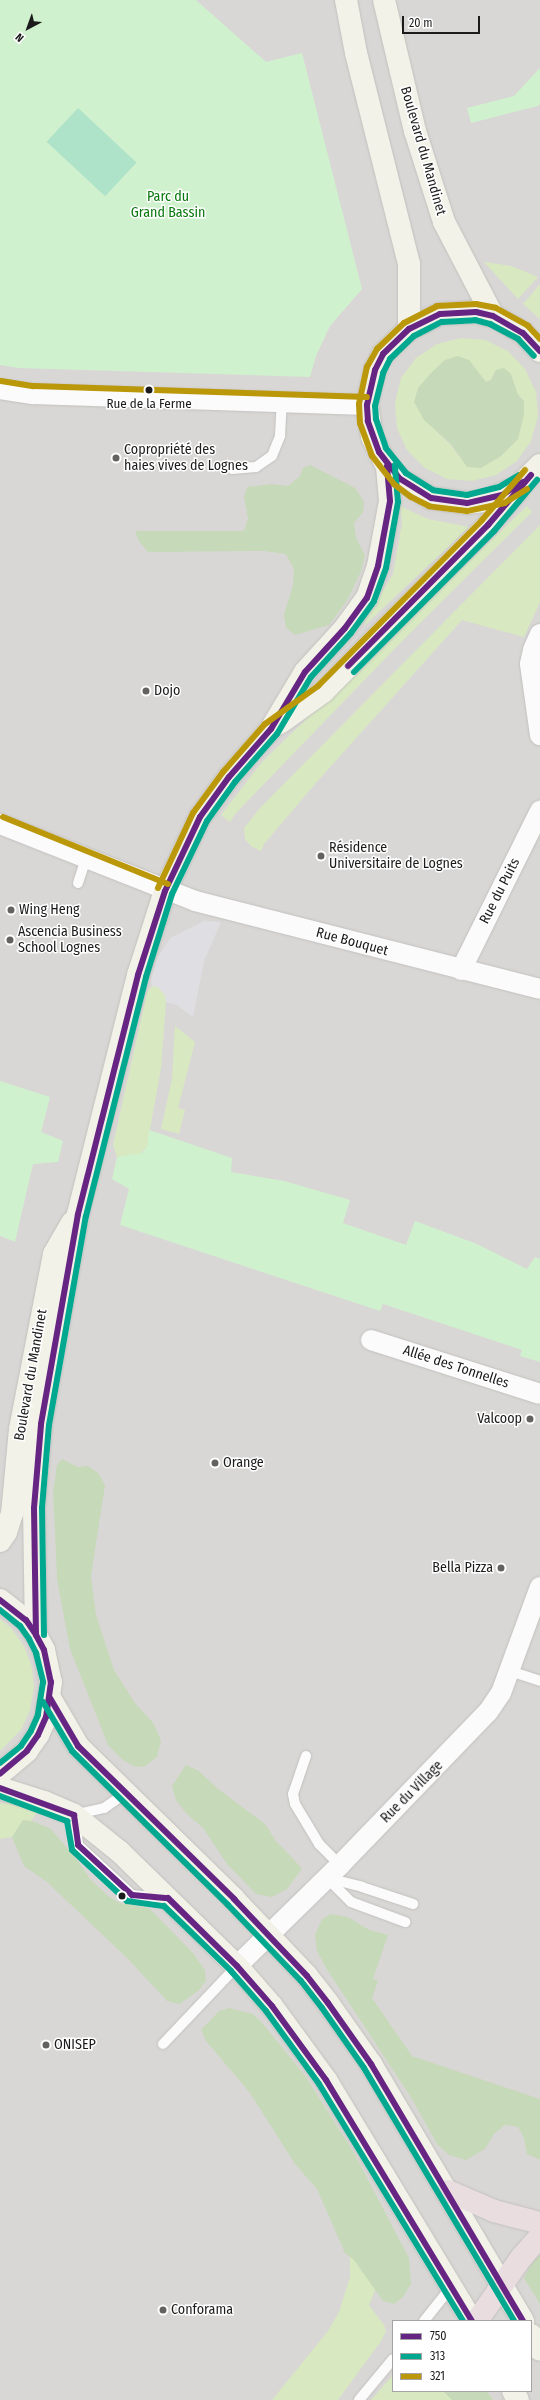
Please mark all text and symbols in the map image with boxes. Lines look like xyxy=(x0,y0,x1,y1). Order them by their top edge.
north arrow xyxy=(8,8,48,48)
scale bar xyxy=(404,8,482,34)
text: 20 m xyxy=(409,16,433,30)
text: N xyxy=(13,30,27,45)
street label: Boulevard du Mandinet xyxy=(397,85,449,217)
park label: Parc du Grand Bassin xyxy=(131,189,205,222)
marker: Rue de la Ferme xyxy=(144,385,154,395)
place label: Rue de la Ferme xyxy=(106,396,192,412)
place label: Copropriété des haies vives de Lognes xyxy=(124,442,248,474)
marker: Copropriété des haies vives de Lognes xyxy=(111,453,121,463)
place label: Dojo xyxy=(154,683,180,699)
marker: Dojo xyxy=(141,686,151,696)
place label: Résidence Universitaire de Lognes xyxy=(329,840,463,872)
marker: Résidence Universitaire de Lognes xyxy=(316,851,326,861)
street label: Rue du Puits xyxy=(476,855,524,927)
place label: Wing Heng xyxy=(19,902,80,918)
marker: Wing Heng xyxy=(6,905,16,915)
place label: Ascencia Business School Lognes xyxy=(18,924,122,956)
street label: Rue Bouquet xyxy=(314,924,390,960)
marker: Ascencia Business School Lognes xyxy=(5,935,15,945)
street label: Boulevard du Mandinet xyxy=(11,1308,51,1442)
street label: Allée des Tonnelles xyxy=(401,1342,511,1392)
place label: Valcoop xyxy=(477,1411,522,1427)
marker: Valcoop xyxy=(525,1414,535,1424)
place label: Orange xyxy=(223,1455,264,1471)
marker: Orange xyxy=(210,1458,220,1468)
place label: Bella Pizza xyxy=(432,1560,493,1576)
marker: Bella Pizza xyxy=(496,1563,506,1573)
street label: Rue du Village xyxy=(377,1757,447,1827)
unlabelled marker xyxy=(117,1891,127,1901)
place label: ONISEP xyxy=(54,2037,96,2053)
marker: ONISEP xyxy=(41,2040,51,2050)
place label: Conforama xyxy=(171,2302,233,2318)
marker: Conforama xyxy=(158,2305,168,2315)
legend xyxy=(392,2320,532,2392)
text: 750 xyxy=(430,2329,446,2343)
text: 313 xyxy=(430,2349,445,2363)
text: 321 xyxy=(430,2369,445,2383)

